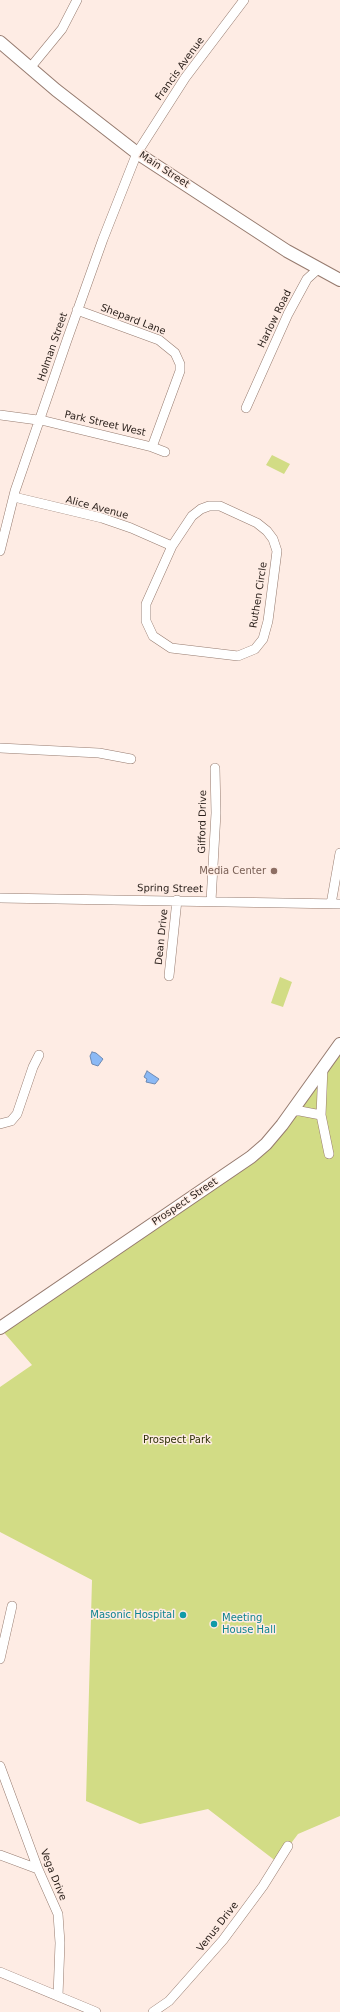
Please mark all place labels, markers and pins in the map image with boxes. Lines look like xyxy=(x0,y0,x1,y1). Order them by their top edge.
place label: Media Center xyxy=(199,865,266,877)
marker: Media Center xyxy=(269,866,279,876)
place label: Masonic Hospital xyxy=(90,1609,175,1621)
marker: Masonic Hospital xyxy=(178,1610,188,1620)
place label: Meeting House Hall xyxy=(222,1612,276,1636)
marker: Meeting House Hall xyxy=(209,1619,219,1629)

